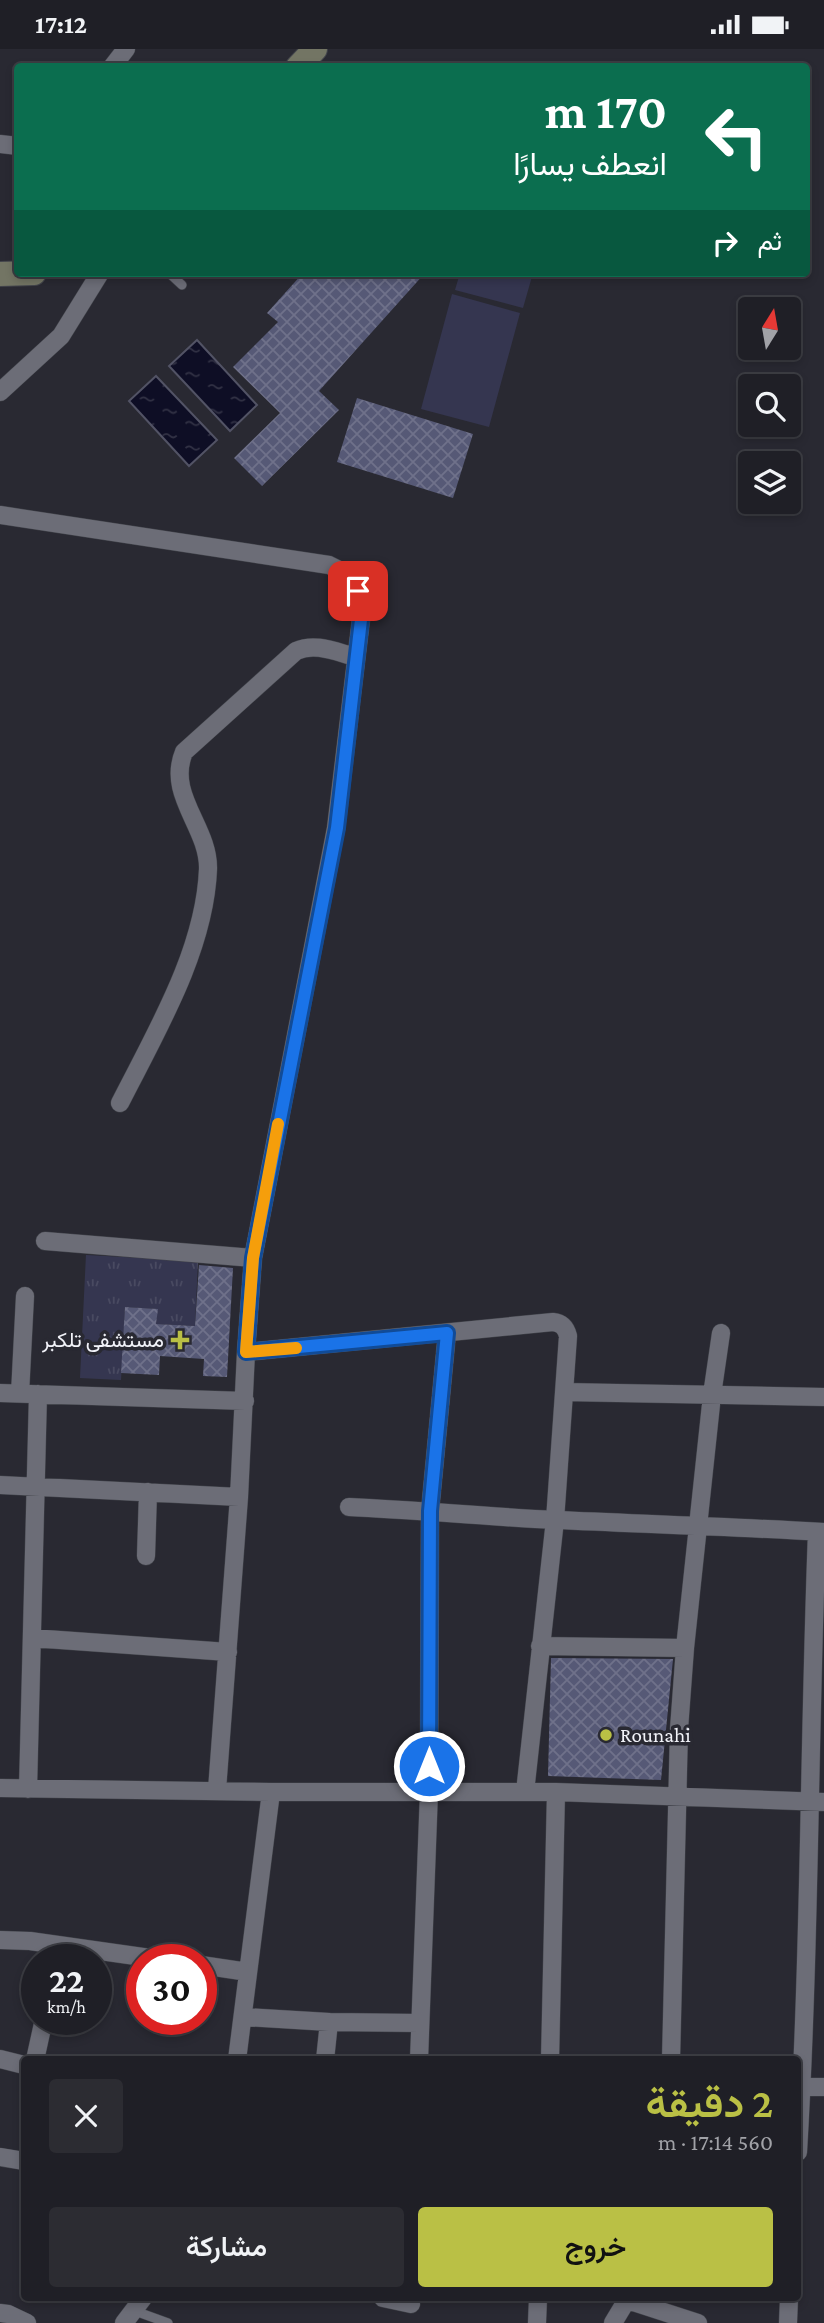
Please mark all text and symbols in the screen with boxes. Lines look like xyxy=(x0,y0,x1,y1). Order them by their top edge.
text: 17:12 xyxy=(35,10,87,39)
text: 170 m xyxy=(545,84,667,139)
icon: left xyxy=(691,91,782,182)
text: انعطف يسارًا xyxy=(513,146,667,182)
icon: right xyxy=(706,224,744,262)
text: ثم xyxy=(758,227,782,256)
north arrow xyxy=(738,297,802,361)
map controls xyxy=(738,297,801,514)
button: search xyxy=(738,374,801,437)
button: layers xyxy=(738,451,801,514)
pin xyxy=(328,561,388,621)
icon: arrive xyxy=(339,572,377,610)
place label: مستشفى تلكبر xyxy=(41,1328,164,1353)
marker: مستشفى تلكبر xyxy=(170,1330,190,1350)
place label: Rounahi xyxy=(620,1723,691,1747)
marker: Rounahi xyxy=(598,1727,614,1743)
position arrow xyxy=(392,1729,466,1803)
speed limit sign: 30 xyxy=(126,1944,217,2035)
text: 22 xyxy=(49,1961,84,2000)
text: km/h xyxy=(47,1997,86,2017)
button: close xyxy=(49,2079,123,2153)
text: 2 دقيقة xyxy=(646,2079,773,2126)
text: 560 m · 17:14 xyxy=(658,2129,773,2155)
button: مشاركة xyxy=(49,2207,404,2287)
button: خروج xyxy=(418,2207,773,2287)

